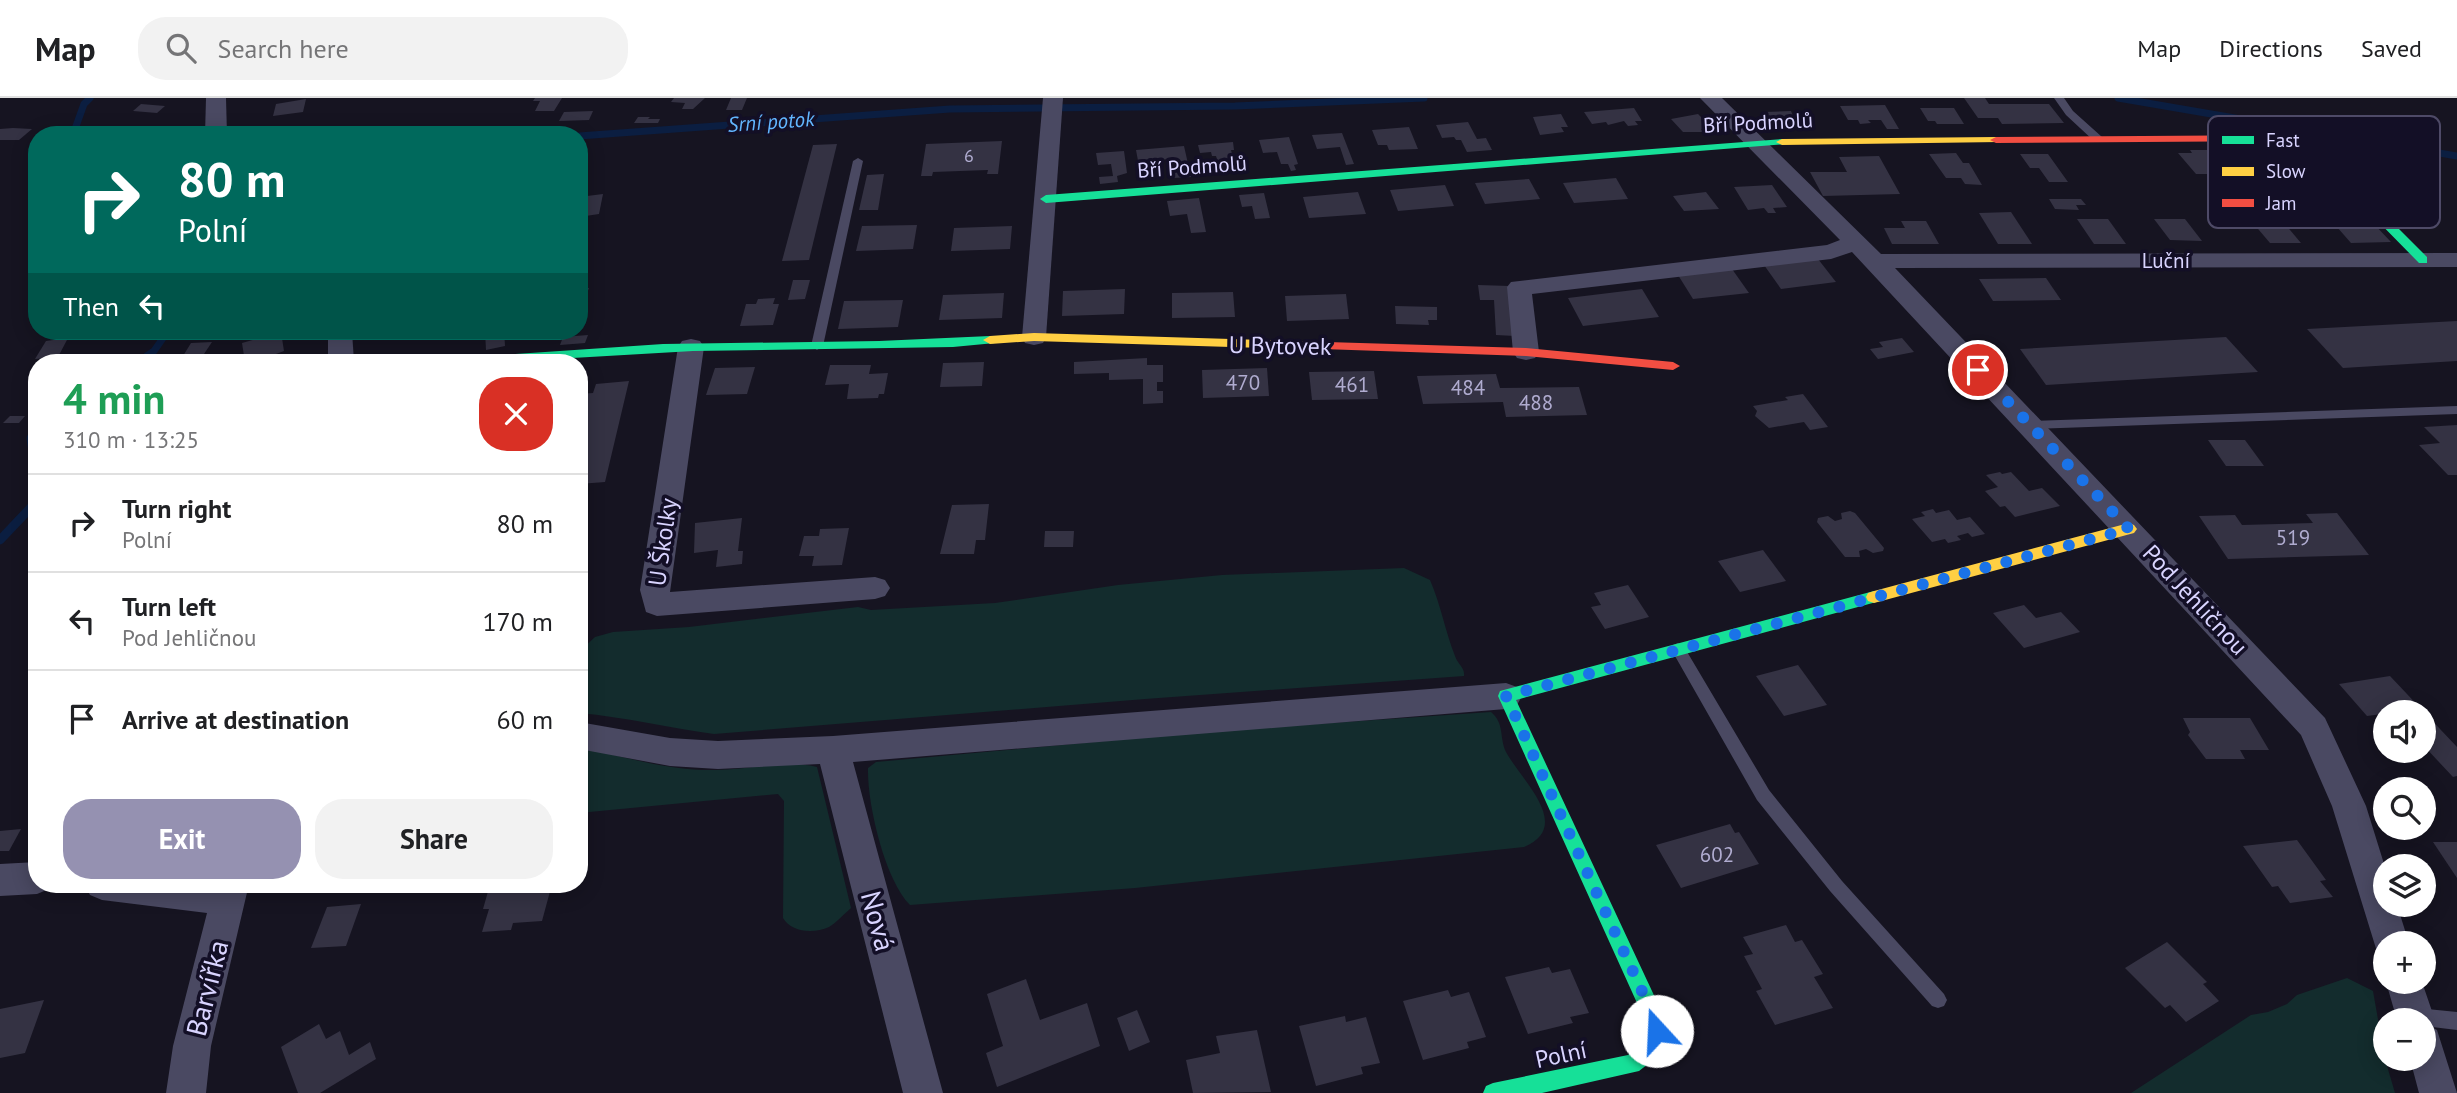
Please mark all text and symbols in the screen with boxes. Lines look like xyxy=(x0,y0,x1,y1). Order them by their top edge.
search box xyxy=(138,17,628,80)
text: Map xyxy=(35,27,96,70)
icon: search xyxy=(162,29,200,67)
text: Search here xyxy=(218,32,349,65)
text: Map xyxy=(2137,33,2181,64)
text: Directions xyxy=(2219,33,2323,64)
text: Saved xyxy=(2361,33,2422,64)
water label: Srní potok xyxy=(727,105,817,138)
street label: Bří Podmolů xyxy=(1702,106,1814,139)
legend xyxy=(2208,116,2440,228)
text: Fast xyxy=(2266,128,2300,152)
house number: 6 xyxy=(964,144,974,167)
text: 80 m xyxy=(178,147,285,211)
street label: Bří Podmolů xyxy=(1136,149,1248,184)
icon: right xyxy=(63,154,154,245)
text: Slow xyxy=(2266,159,2306,183)
text: Jam xyxy=(2265,191,2296,215)
text: Polní xyxy=(178,209,247,251)
street label: Luční xyxy=(2142,247,2191,274)
icon: left xyxy=(133,287,171,325)
text: Then xyxy=(63,290,119,323)
street label: U Bytovek xyxy=(1228,329,1332,362)
pin xyxy=(1948,340,2008,400)
icon: arrive xyxy=(1959,351,1997,389)
house number: 470 xyxy=(1226,369,1260,396)
text: 4 min xyxy=(63,371,165,426)
house number: 461 xyxy=(1335,371,1369,398)
house number: 484 xyxy=(1451,374,1485,401)
button: close xyxy=(479,377,553,451)
house number: 488 xyxy=(1519,389,1553,416)
text: 310 m · 13:25 xyxy=(63,425,199,454)
text: Turn right xyxy=(122,492,231,525)
street label: U Školky xyxy=(641,496,684,588)
icon: right xyxy=(63,504,101,542)
text: 80 m xyxy=(497,507,553,540)
house number: 519 xyxy=(2276,524,2310,551)
text: Polní xyxy=(122,525,172,554)
street label: Pod Jehličnou xyxy=(2136,538,2255,662)
text: Turn left xyxy=(122,590,216,623)
icon: left xyxy=(63,602,101,640)
text: 170 m xyxy=(482,605,553,638)
text: Pod Jehličnou xyxy=(122,623,256,652)
icon: arrive xyxy=(63,700,101,738)
map controls xyxy=(2373,700,2436,1071)
button: sound xyxy=(2373,700,2436,763)
text: Arrive at destination xyxy=(122,703,349,736)
text: 60 m xyxy=(497,703,553,736)
button: search xyxy=(2373,777,2436,840)
button: Exit xyxy=(63,799,301,879)
button: Share xyxy=(315,799,553,879)
house number: 602 xyxy=(1700,841,1734,868)
button: layers xyxy=(2373,854,2436,917)
street label: Nová xyxy=(853,887,904,955)
button: + xyxy=(2373,931,2436,994)
street label: Barvířka xyxy=(177,936,236,1040)
position arrow xyxy=(1620,994,1694,1068)
button: − xyxy=(2373,1008,2436,1071)
street label: Polní xyxy=(1532,1034,1590,1075)

